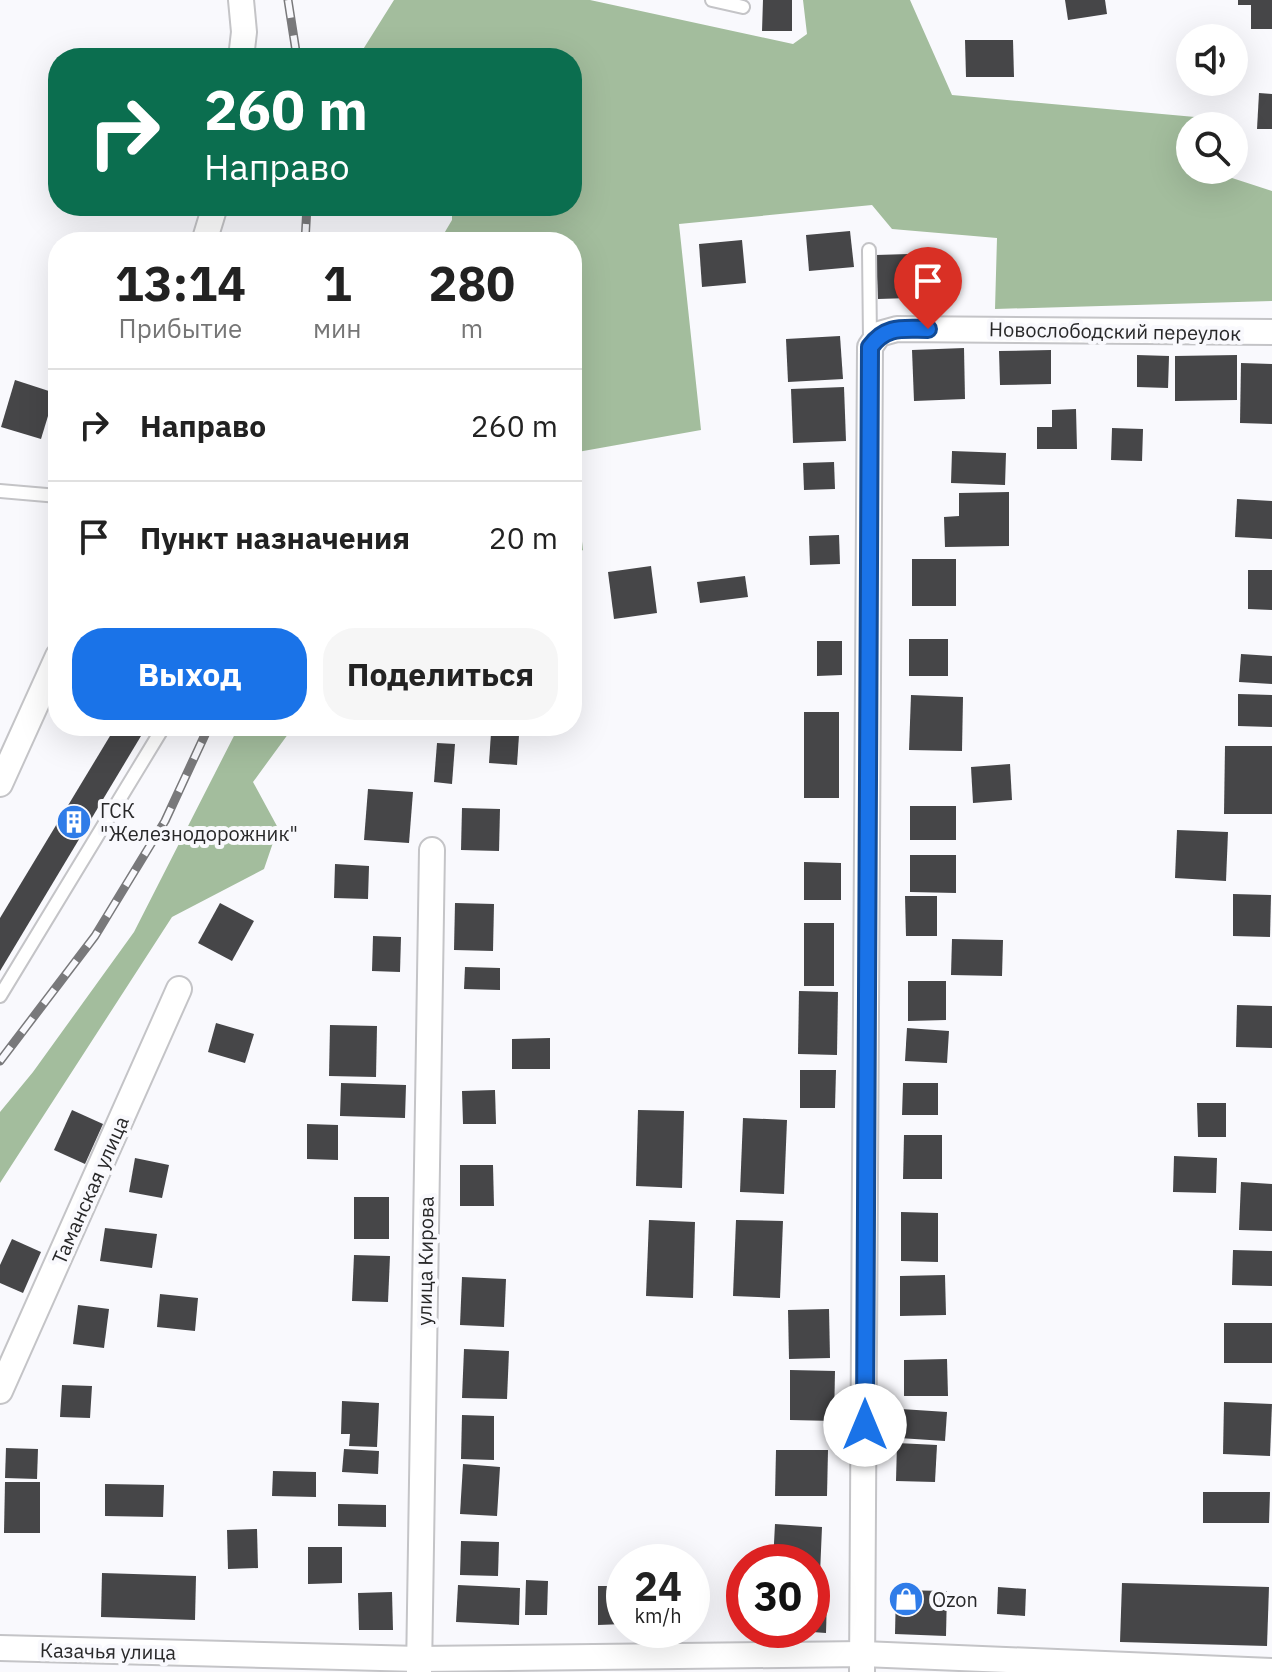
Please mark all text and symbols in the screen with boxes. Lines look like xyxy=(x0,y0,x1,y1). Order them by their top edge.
map controls xyxy=(1176,24,1248,184)
button: sound xyxy=(1176,24,1248,96)
text: 260 m xyxy=(204,73,368,145)
icon: right xyxy=(72,80,176,184)
button: search xyxy=(1176,112,1248,184)
text: Направо xyxy=(204,143,350,190)
pin xyxy=(894,247,962,329)
text: 13:14 xyxy=(115,252,246,314)
text: 1 xyxy=(323,252,352,314)
text: 280 xyxy=(429,252,515,314)
icon: arrive xyxy=(906,259,950,303)
text: Прибытие xyxy=(119,311,242,345)
text: мин xyxy=(313,311,362,345)
text: m xyxy=(460,311,483,345)
street label: Новослободский переулок xyxy=(989,315,1241,347)
icon: right xyxy=(72,403,116,447)
text: Направо xyxy=(140,406,266,445)
text: 260 m xyxy=(471,406,558,445)
icon: arrive xyxy=(72,515,116,559)
text: Пункт назначения xyxy=(140,518,410,557)
text: 20 m xyxy=(489,518,558,557)
button: Выход xyxy=(72,628,307,720)
button: Поделиться xyxy=(323,628,558,720)
place label: ГСК "Железнодорожник" xyxy=(100,797,298,847)
building icon: ГСК "Железнодорожник" xyxy=(55,803,93,841)
street label: Таманская улица xyxy=(45,1111,135,1268)
street label: улица Кирова xyxy=(410,1196,440,1326)
position arrow xyxy=(823,1383,907,1467)
speed limit sign: 30 xyxy=(726,1544,830,1648)
text: 24 xyxy=(634,1560,682,1612)
shop icon: Ozon xyxy=(887,1580,925,1618)
place label: Ozon xyxy=(932,1586,978,1613)
text: km/h xyxy=(634,1602,682,1629)
street label: Казачья улица xyxy=(40,1636,177,1666)

